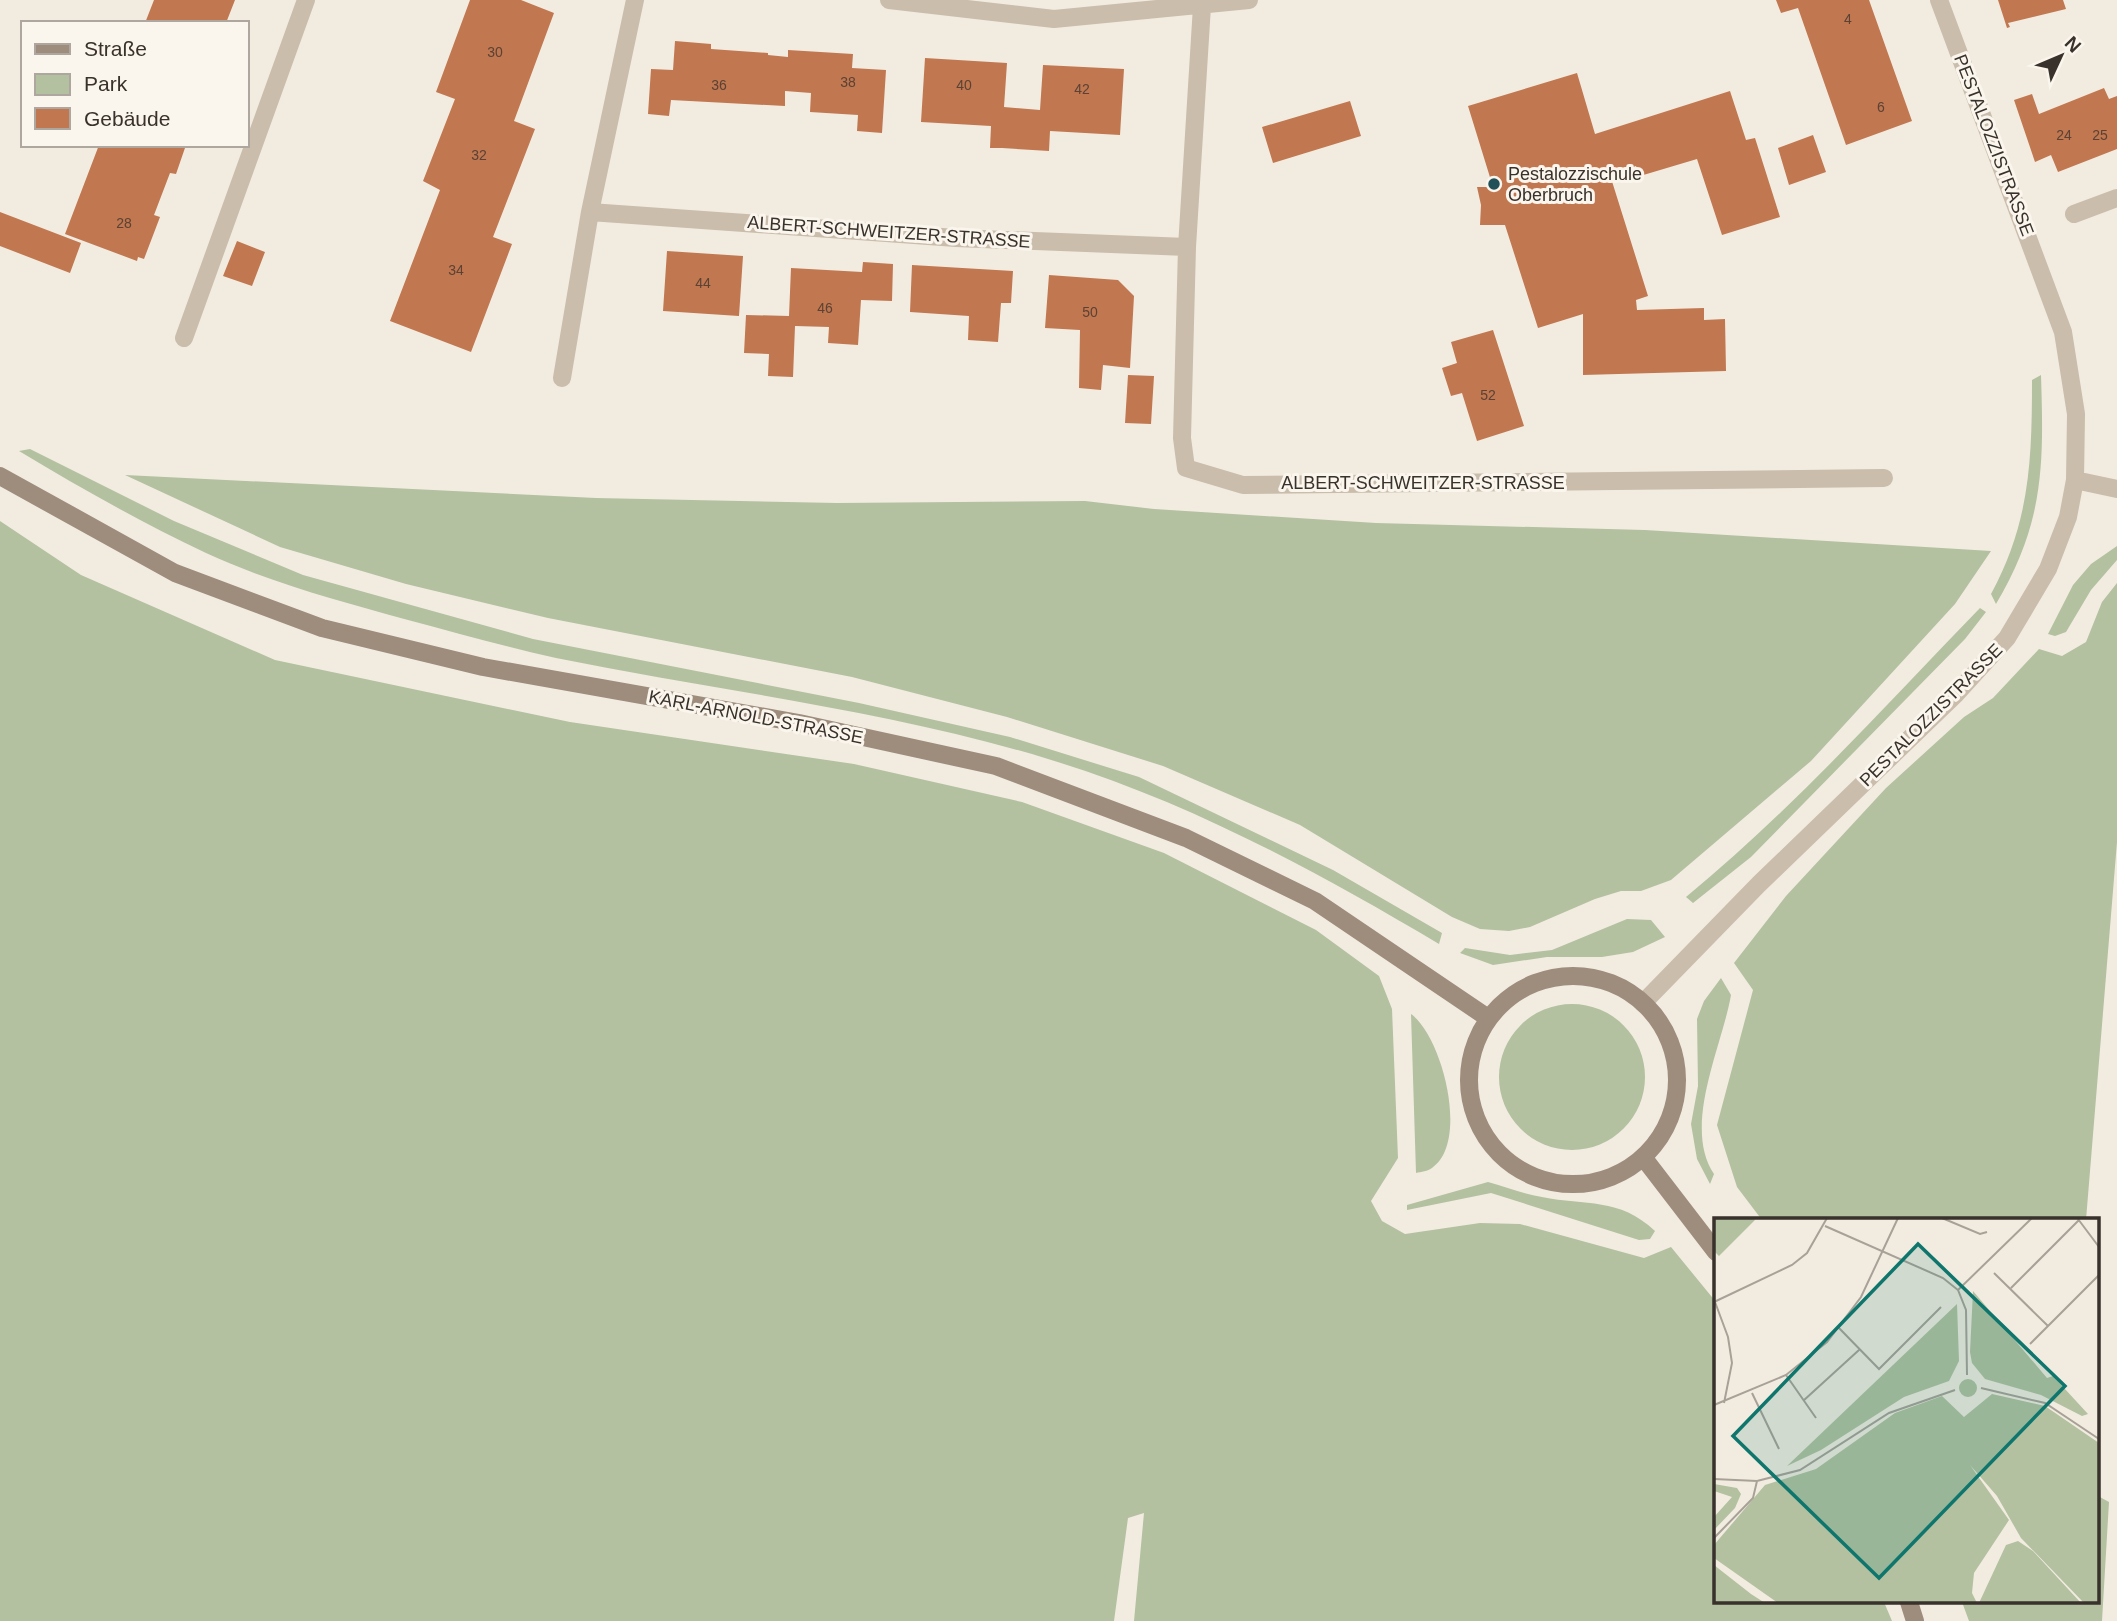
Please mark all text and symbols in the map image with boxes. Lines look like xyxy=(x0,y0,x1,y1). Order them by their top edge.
house number: 4 xyxy=(1844,11,1852,27)
legend xyxy=(21,21,248,147)
north arrow xyxy=(2026,21,2096,91)
text: N xyxy=(2061,32,2085,57)
text: Straße xyxy=(84,37,147,60)
house number: 30 xyxy=(487,44,503,60)
street label: PESTALOZZISTRASSE xyxy=(1950,51,2038,239)
text: Park xyxy=(84,72,128,95)
house number: 38 xyxy=(840,74,856,90)
house number: 36 xyxy=(711,77,727,93)
house number: 40 xyxy=(956,77,972,93)
house number: 42 xyxy=(1074,81,1090,97)
house number: 6 xyxy=(1877,99,1885,115)
text: Gebäude xyxy=(84,107,170,130)
house number: 24 xyxy=(2056,127,2072,143)
house number: 25 xyxy=(2092,127,2108,143)
house number: 32 xyxy=(471,147,487,163)
place label: Pestalozzischule Oberbruch xyxy=(1508,164,1642,205)
marker: Pestalozzischule Oberbruch xyxy=(1486,176,1502,192)
street label: ALBERT-SCHWEITZER-STRASSE xyxy=(747,212,1031,252)
house number: 28 xyxy=(116,215,132,231)
house number: 34 xyxy=(448,262,464,278)
house number: 44 xyxy=(695,275,711,291)
house number: 46 xyxy=(817,300,833,316)
house number: 50 xyxy=(1082,304,1098,320)
house number: 52 xyxy=(1480,387,1496,403)
street label: ALBERT-SCHWEITZER-STRASSE xyxy=(1281,473,1565,493)
street label: PESTALOZZISTRASSE xyxy=(1856,640,2006,790)
street label: KARL-ARNOLD-STRASSE xyxy=(647,686,865,748)
inset map xyxy=(1714,1218,2100,1604)

